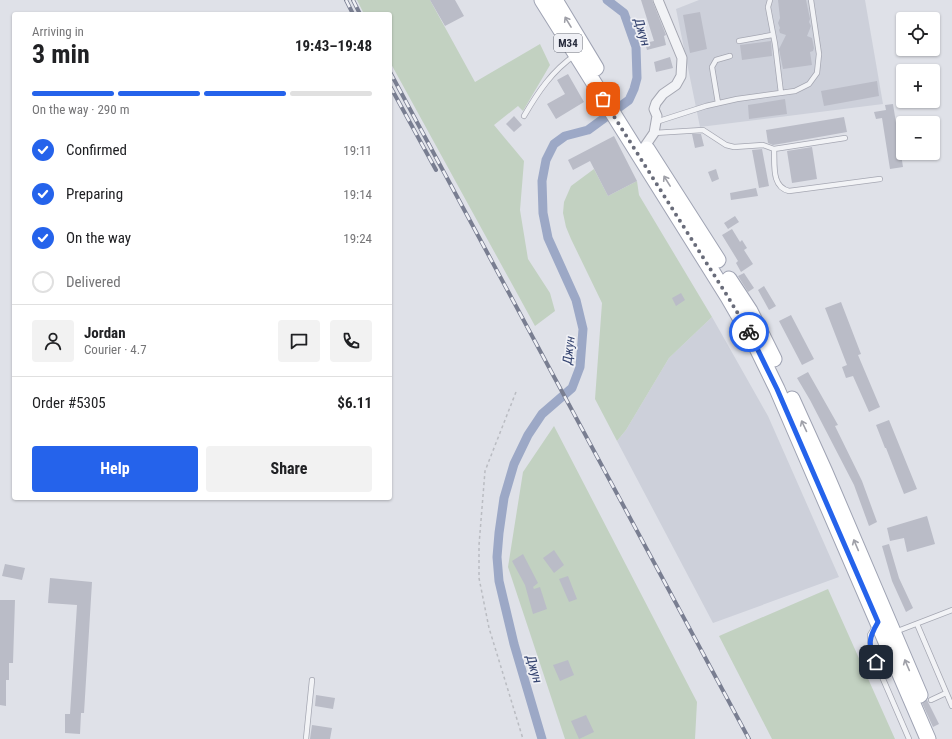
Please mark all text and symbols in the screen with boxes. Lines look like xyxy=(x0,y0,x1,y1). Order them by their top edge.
map controls xyxy=(896,12,940,160)
button: locate xyxy=(896,12,940,56)
water label: Джун xyxy=(631,15,654,48)
one-way arrow xyxy=(563,16,571,28)
text: Arriving in xyxy=(32,24,84,39)
road number: M34 xyxy=(554,34,582,52)
text: 19:43–19:48 xyxy=(295,37,372,55)
text: 3 min xyxy=(32,39,90,69)
button: + xyxy=(896,64,940,108)
pin xyxy=(586,82,620,116)
icon: bag xyxy=(592,88,614,110)
text: On the way · 290 m xyxy=(32,102,129,117)
button: − xyxy=(896,116,940,160)
icon: check xyxy=(32,139,54,161)
text: Confirmed xyxy=(66,141,127,159)
text: 19:11 xyxy=(343,143,372,158)
one-way arrow xyxy=(663,175,671,187)
icon: check xyxy=(32,183,54,205)
text: Preparing xyxy=(66,185,123,203)
text: 19:14 xyxy=(343,187,372,202)
icon: check xyxy=(32,227,54,249)
text: On the way xyxy=(66,229,131,247)
text: 19:24 xyxy=(343,231,372,246)
text: Delivered xyxy=(66,273,121,291)
courier xyxy=(729,312,769,352)
button: person xyxy=(32,320,74,362)
button: chat xyxy=(278,320,320,362)
button: phone xyxy=(330,320,372,362)
icon: bike xyxy=(738,321,760,343)
text: Jordan xyxy=(84,324,126,342)
water label: Джун xyxy=(559,335,578,366)
text: Courier · 4.7 xyxy=(84,342,147,357)
text: Order #5305 xyxy=(32,394,106,412)
text: $6.11 xyxy=(337,394,372,412)
one-way arrow xyxy=(800,420,807,432)
button: Help xyxy=(32,446,198,492)
button: Share xyxy=(206,446,372,492)
one-way arrow xyxy=(852,540,860,552)
pin xyxy=(859,645,893,679)
icon: home xyxy=(865,651,887,673)
water label: Джун xyxy=(523,652,546,685)
one-way arrow xyxy=(903,659,911,671)

